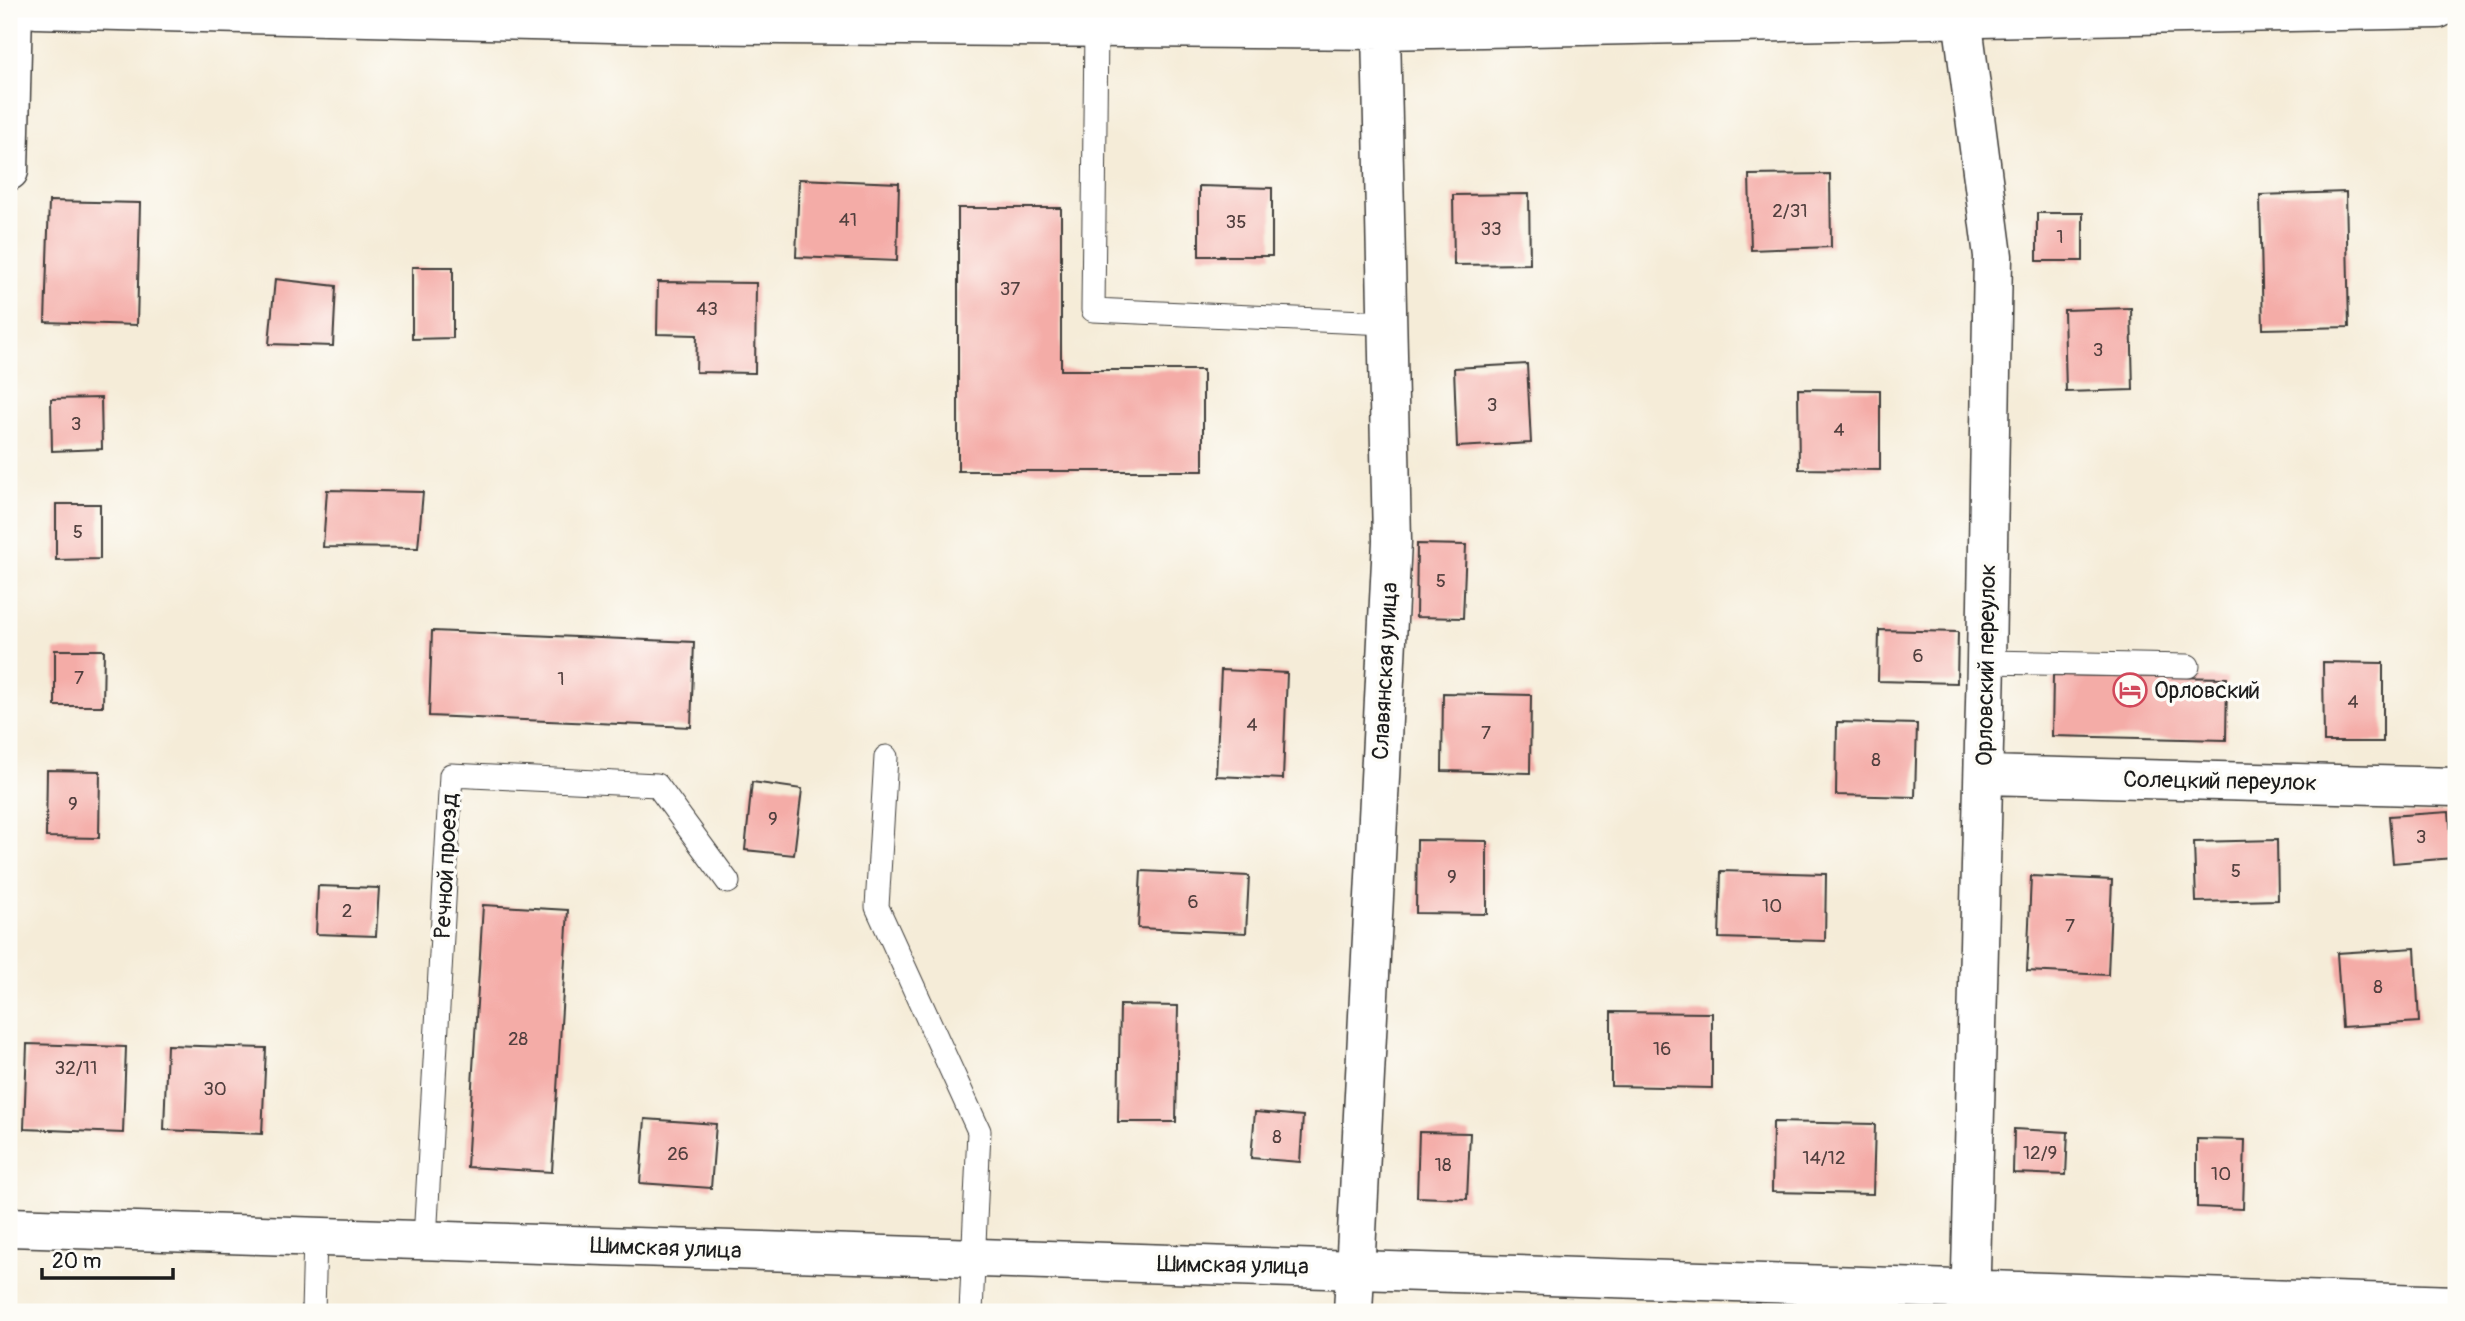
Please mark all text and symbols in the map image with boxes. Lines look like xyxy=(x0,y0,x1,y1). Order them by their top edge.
house number: 2/31 xyxy=(1772,199,1808,223)
house number: 41 xyxy=(839,208,857,232)
house number: 35 xyxy=(1226,210,1246,234)
house number: 33 xyxy=(1480,217,1502,241)
house number: 1 xyxy=(2056,225,2064,249)
house number: 37 xyxy=(1000,277,1020,301)
house number: 43 xyxy=(696,297,718,321)
house number: 3 xyxy=(2093,338,2103,362)
house number: 3 xyxy=(1487,393,1497,417)
house number: 3 xyxy=(71,412,81,436)
house number: 4 xyxy=(1833,418,1845,442)
house number: 5 xyxy=(73,520,83,544)
street label: Орловский переулок xyxy=(1970,563,2002,766)
house number: 5 xyxy=(1436,569,1446,593)
street label: Славянская улица xyxy=(1366,581,1404,761)
house number: 6 xyxy=(1912,644,1924,668)
house number: 7 xyxy=(74,666,84,690)
house number: 1 xyxy=(557,667,565,691)
hotel icon: Орловский xyxy=(2111,671,2149,709)
place label: Орловский xyxy=(2154,676,2260,705)
house number: 4 xyxy=(2347,690,2359,714)
house number: 4 xyxy=(1246,713,1258,737)
house number: 7 xyxy=(1481,721,1491,745)
house number: 8 xyxy=(1871,748,1881,772)
street label: Солецкий переулок xyxy=(2123,765,2317,797)
house number: 9 xyxy=(68,792,78,816)
street label: Речной проезд xyxy=(428,792,464,939)
house number: 9 xyxy=(768,807,778,831)
house number: 3 xyxy=(2416,825,2426,849)
house number: 5 xyxy=(2231,859,2241,883)
house number: 9 xyxy=(1447,865,1457,889)
house number: 6 xyxy=(1187,890,1199,914)
house number: 10 xyxy=(1762,894,1782,918)
house number: 2 xyxy=(342,899,352,923)
house number: 7 xyxy=(2065,914,2075,938)
house number: 8 xyxy=(2373,975,2383,999)
house number: 28 xyxy=(508,1027,528,1051)
house number: 16 xyxy=(1653,1037,1671,1061)
house number: 32/11 xyxy=(55,1056,97,1080)
house number: 30 xyxy=(203,1077,227,1101)
house number: 8 xyxy=(1272,1125,1282,1149)
house number: 12/9 xyxy=(2023,1141,2057,1165)
house number: 26 xyxy=(667,1142,689,1166)
house number: 14/12 xyxy=(1802,1146,1846,1170)
house number: 18 xyxy=(1434,1153,1452,1177)
house number: 10 xyxy=(2211,1162,2231,1186)
street label: Шимская улица xyxy=(590,1231,742,1265)
scale bar xyxy=(42,1237,173,1281)
text: 20 m xyxy=(52,1248,101,1275)
street label: Шимская улица xyxy=(1157,1249,1309,1281)

